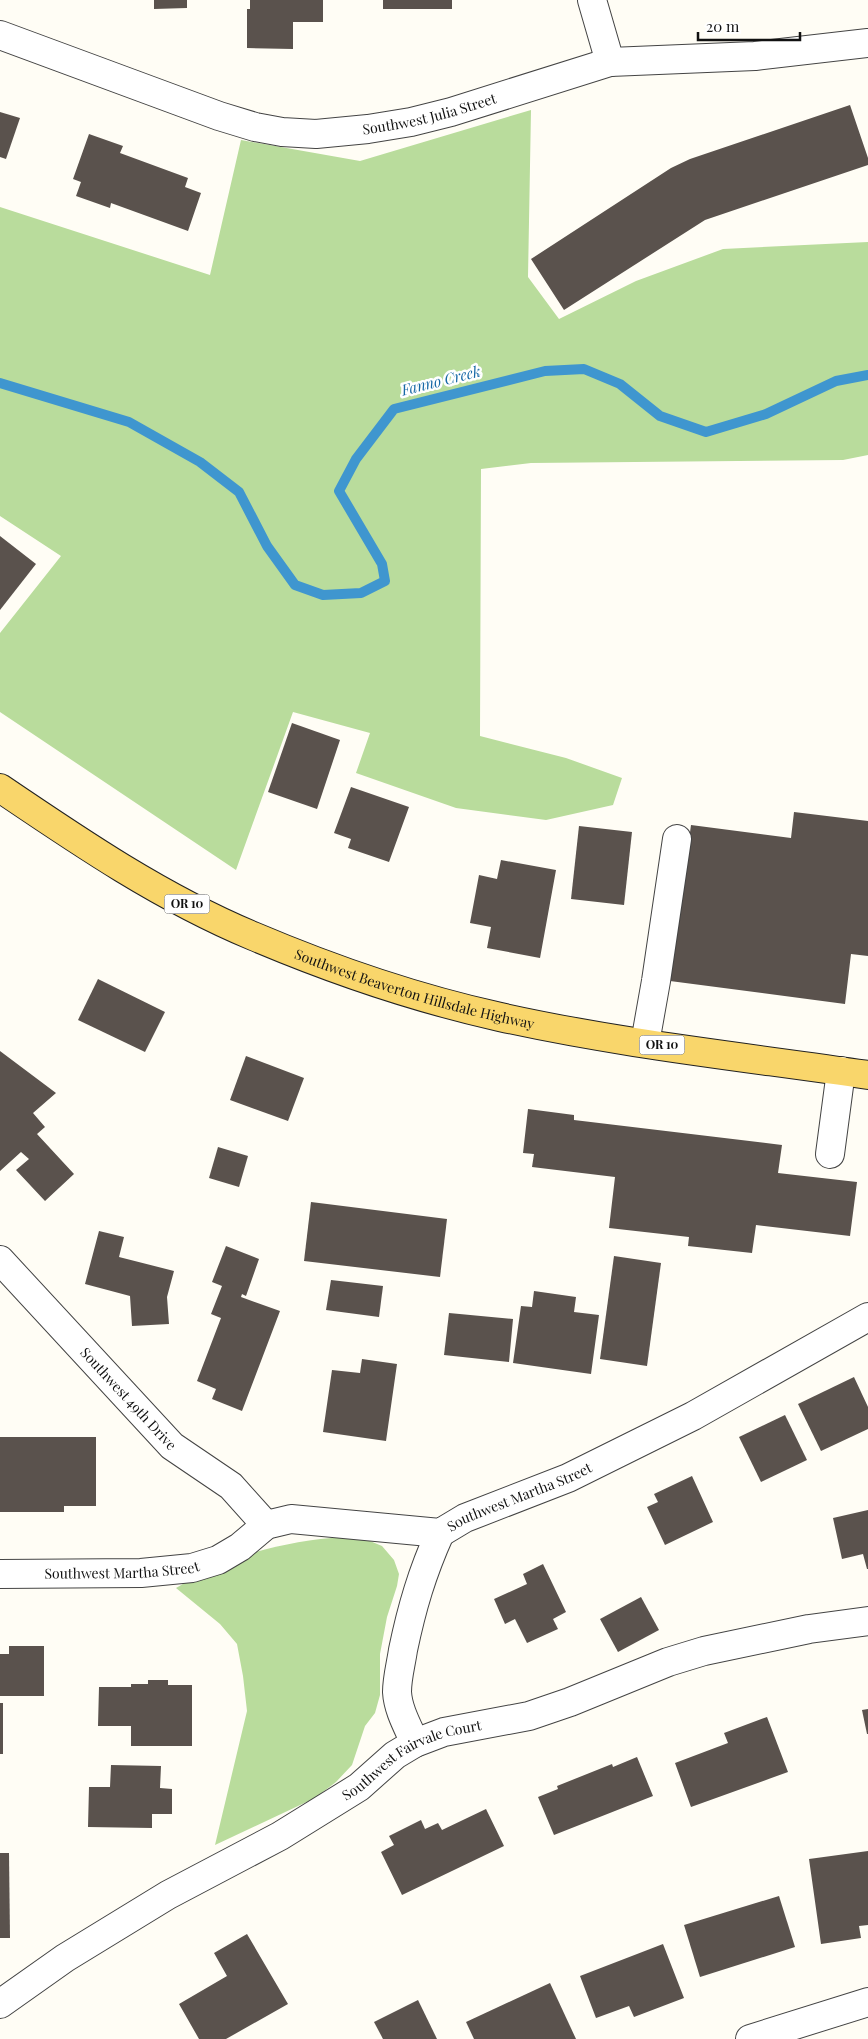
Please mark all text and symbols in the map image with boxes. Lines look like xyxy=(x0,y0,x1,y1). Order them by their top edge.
scale bar xyxy=(698,10,800,42)
text: 20 m xyxy=(706,16,740,36)
street label: Southwest Julia Street xyxy=(362,88,499,138)
water label: Fanno Creek xyxy=(398,360,483,400)
road number: OR 10 xyxy=(164,894,210,914)
street label: Southwest Beaverton Hillsdale Highway xyxy=(292,944,536,1033)
road number: OR 10 xyxy=(640,1036,684,1054)
street label: Southwest 49th Drive xyxy=(76,1343,181,1454)
street label: Southwest Martha Street xyxy=(443,1457,596,1536)
street label: Southwest Martha Street xyxy=(44,1556,203,1583)
street label: Southwest Fairvale Court xyxy=(338,1715,484,1804)

